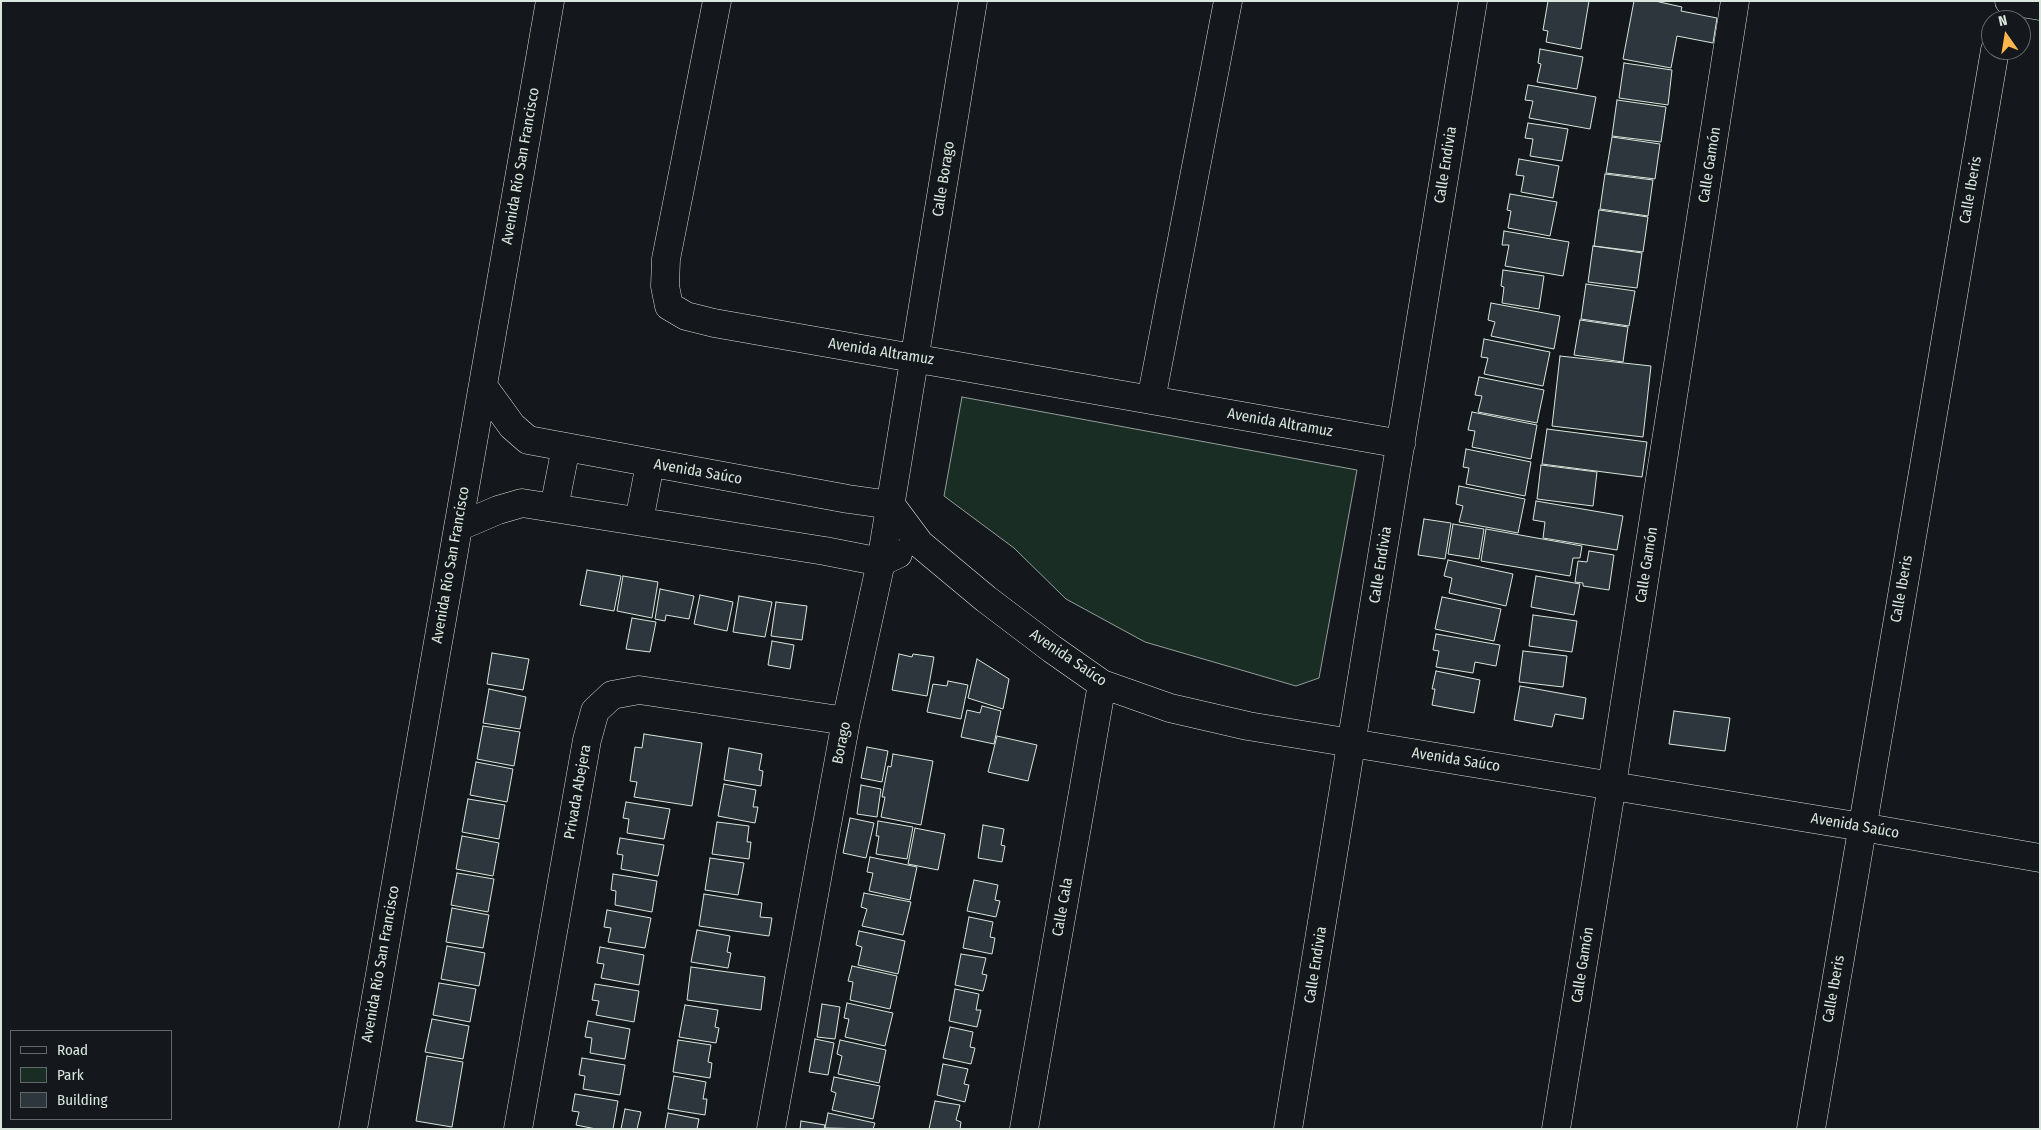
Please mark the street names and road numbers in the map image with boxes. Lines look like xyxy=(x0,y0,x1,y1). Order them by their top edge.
street label: Avenida Río San Francisco xyxy=(498,86,544,246)
street label: Calle Endivia xyxy=(1431,125,1461,205)
street label: Calle Gamón xyxy=(1695,126,1725,204)
street label: Calle Borago xyxy=(929,140,959,218)
street label: Calle Iberis xyxy=(1956,155,1986,225)
street label: Avenida Altramuz xyxy=(827,335,935,369)
street label: Avenida Altramuz xyxy=(1226,405,1334,441)
street label: Avenida Saúco xyxy=(653,455,743,489)
street label: Avenida Río San Francisco xyxy=(428,485,474,645)
street label: Calle Endivia xyxy=(1366,525,1396,605)
street label: Calle Gamón xyxy=(1632,526,1662,604)
street label: Calle Iberis xyxy=(1887,554,1917,624)
street label: Avenida Saúco xyxy=(1026,626,1110,690)
street label: Borago xyxy=(829,720,855,766)
street label: Privada Abejera xyxy=(561,743,595,841)
street label: Avenida Saúco xyxy=(1411,744,1501,776)
street label: Avenida Saúco xyxy=(1810,809,1900,843)
street label: Calle Cala xyxy=(1049,876,1077,938)
street label: Avenida Río San Francisco xyxy=(358,884,404,1044)
street label: Calle Endivia xyxy=(1301,925,1331,1005)
street label: Calle Gamón xyxy=(1568,926,1598,1004)
street label: Calle Iberis xyxy=(1819,954,1849,1024)

